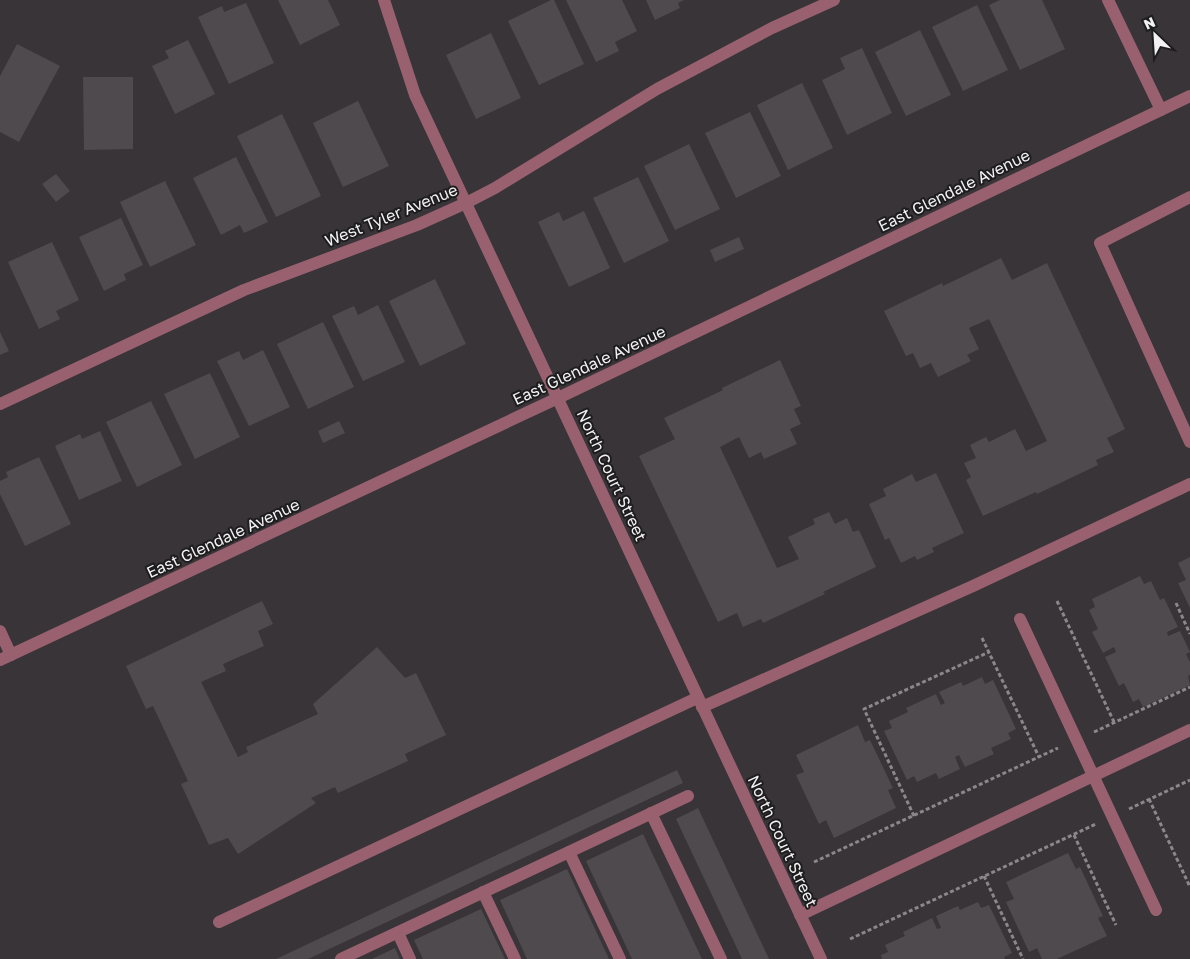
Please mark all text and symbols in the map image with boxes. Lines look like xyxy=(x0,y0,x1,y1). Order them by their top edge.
north arrow xyxy=(1130,10,1180,60)
text: N xyxy=(1141,13,1158,33)
street label: East Glendale Avenue xyxy=(875,145,1033,235)
street label: West Tyler Avenue xyxy=(322,179,460,251)
street label: East Glendale Avenue xyxy=(509,321,669,409)
street label: North Court Street xyxy=(573,406,651,544)
street label: East Glendale Avenue xyxy=(143,494,303,582)
street label: North Court Street xyxy=(744,772,822,910)

